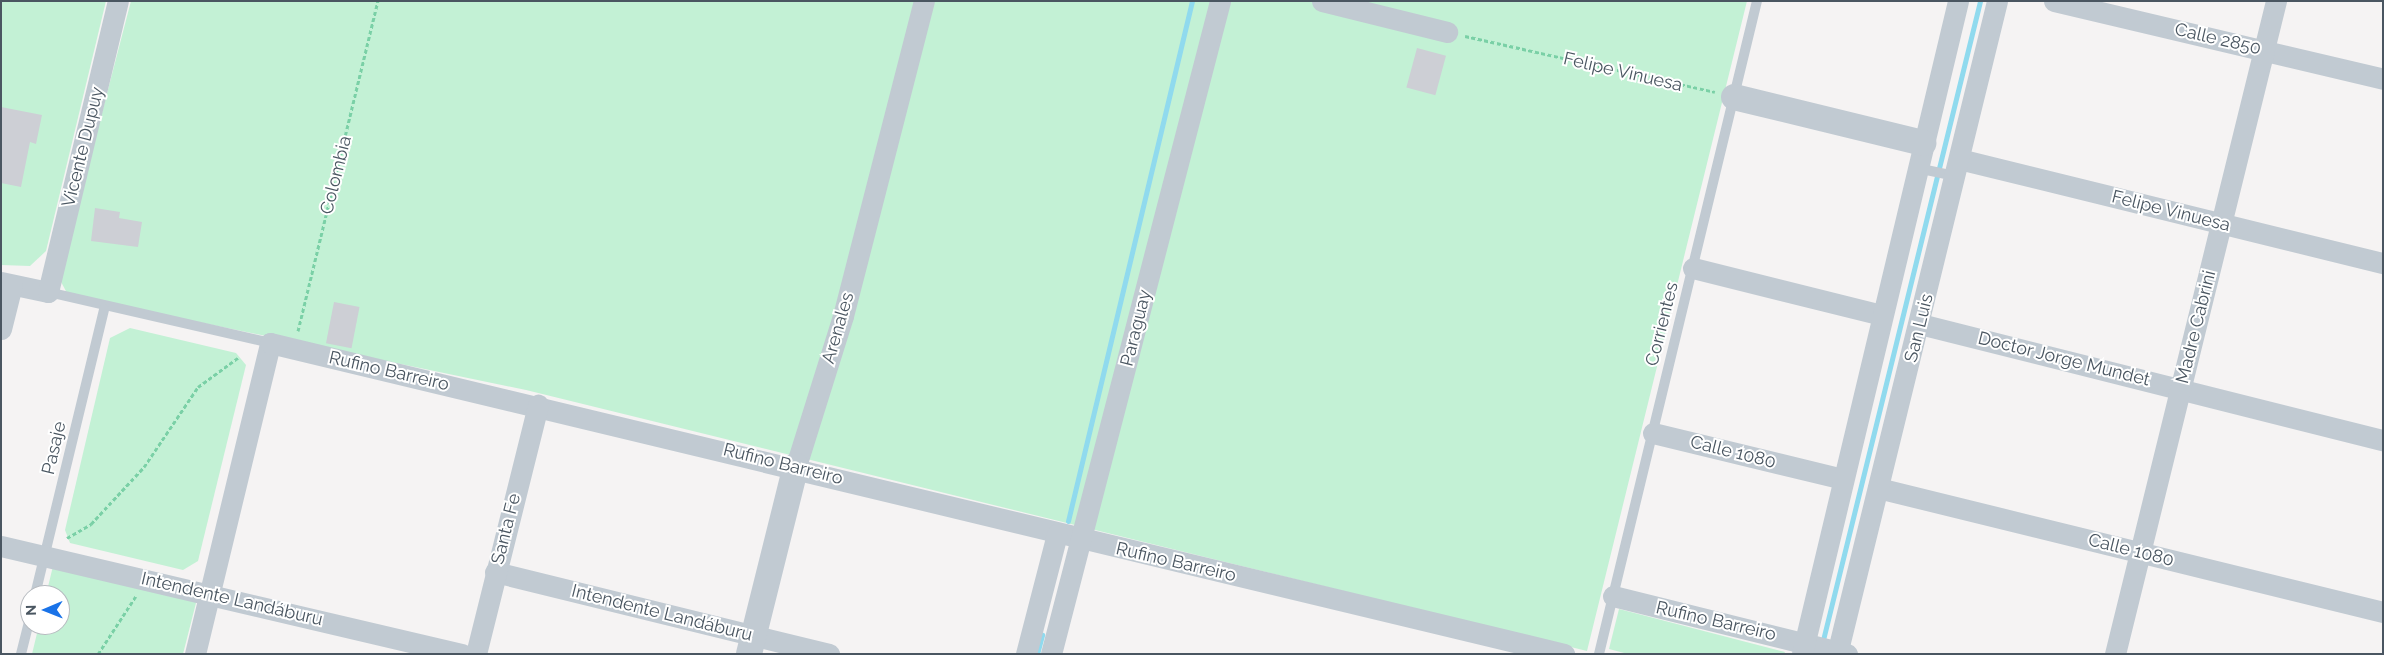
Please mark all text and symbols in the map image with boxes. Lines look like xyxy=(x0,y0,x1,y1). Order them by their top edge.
street label: Calle 2850 xyxy=(2173,19,2263,59)
street label: Felipe Vinuesa xyxy=(1561,48,1685,96)
street label: Vicente Dupuy xyxy=(58,85,108,209)
street label: Colombia xyxy=(316,134,356,216)
street label: Felipe Vinuesa xyxy=(2109,186,2233,236)
street label: Madre Cabrini xyxy=(2172,268,2220,386)
street label: Corrientes xyxy=(1641,280,1683,368)
street label: Paraguay xyxy=(1116,288,1156,368)
street label: Arenales xyxy=(818,290,858,366)
street label: San Luis xyxy=(1900,292,1938,364)
street label: Doctor Jorge Mundet xyxy=(1975,327,2153,391)
street label: Rufino Barreiro xyxy=(327,347,451,395)
street label: Pasaje xyxy=(37,419,71,477)
street label: Calle 1080 xyxy=(1688,431,1778,473)
street label: Rufino Barreiro xyxy=(721,439,845,489)
street label: Santa Fe xyxy=(487,491,525,567)
street label: Calle 1080 xyxy=(2086,529,2176,571)
street label: Rufino Barreiro xyxy=(1114,538,1238,586)
street label: Intendente Landáburu xyxy=(139,568,325,630)
street label: Intendente Landáburu xyxy=(569,580,755,646)
north arrow xyxy=(20,585,70,635)
street label: Rufino Barreiro xyxy=(1654,597,1778,645)
text: N xyxy=(23,605,39,616)

